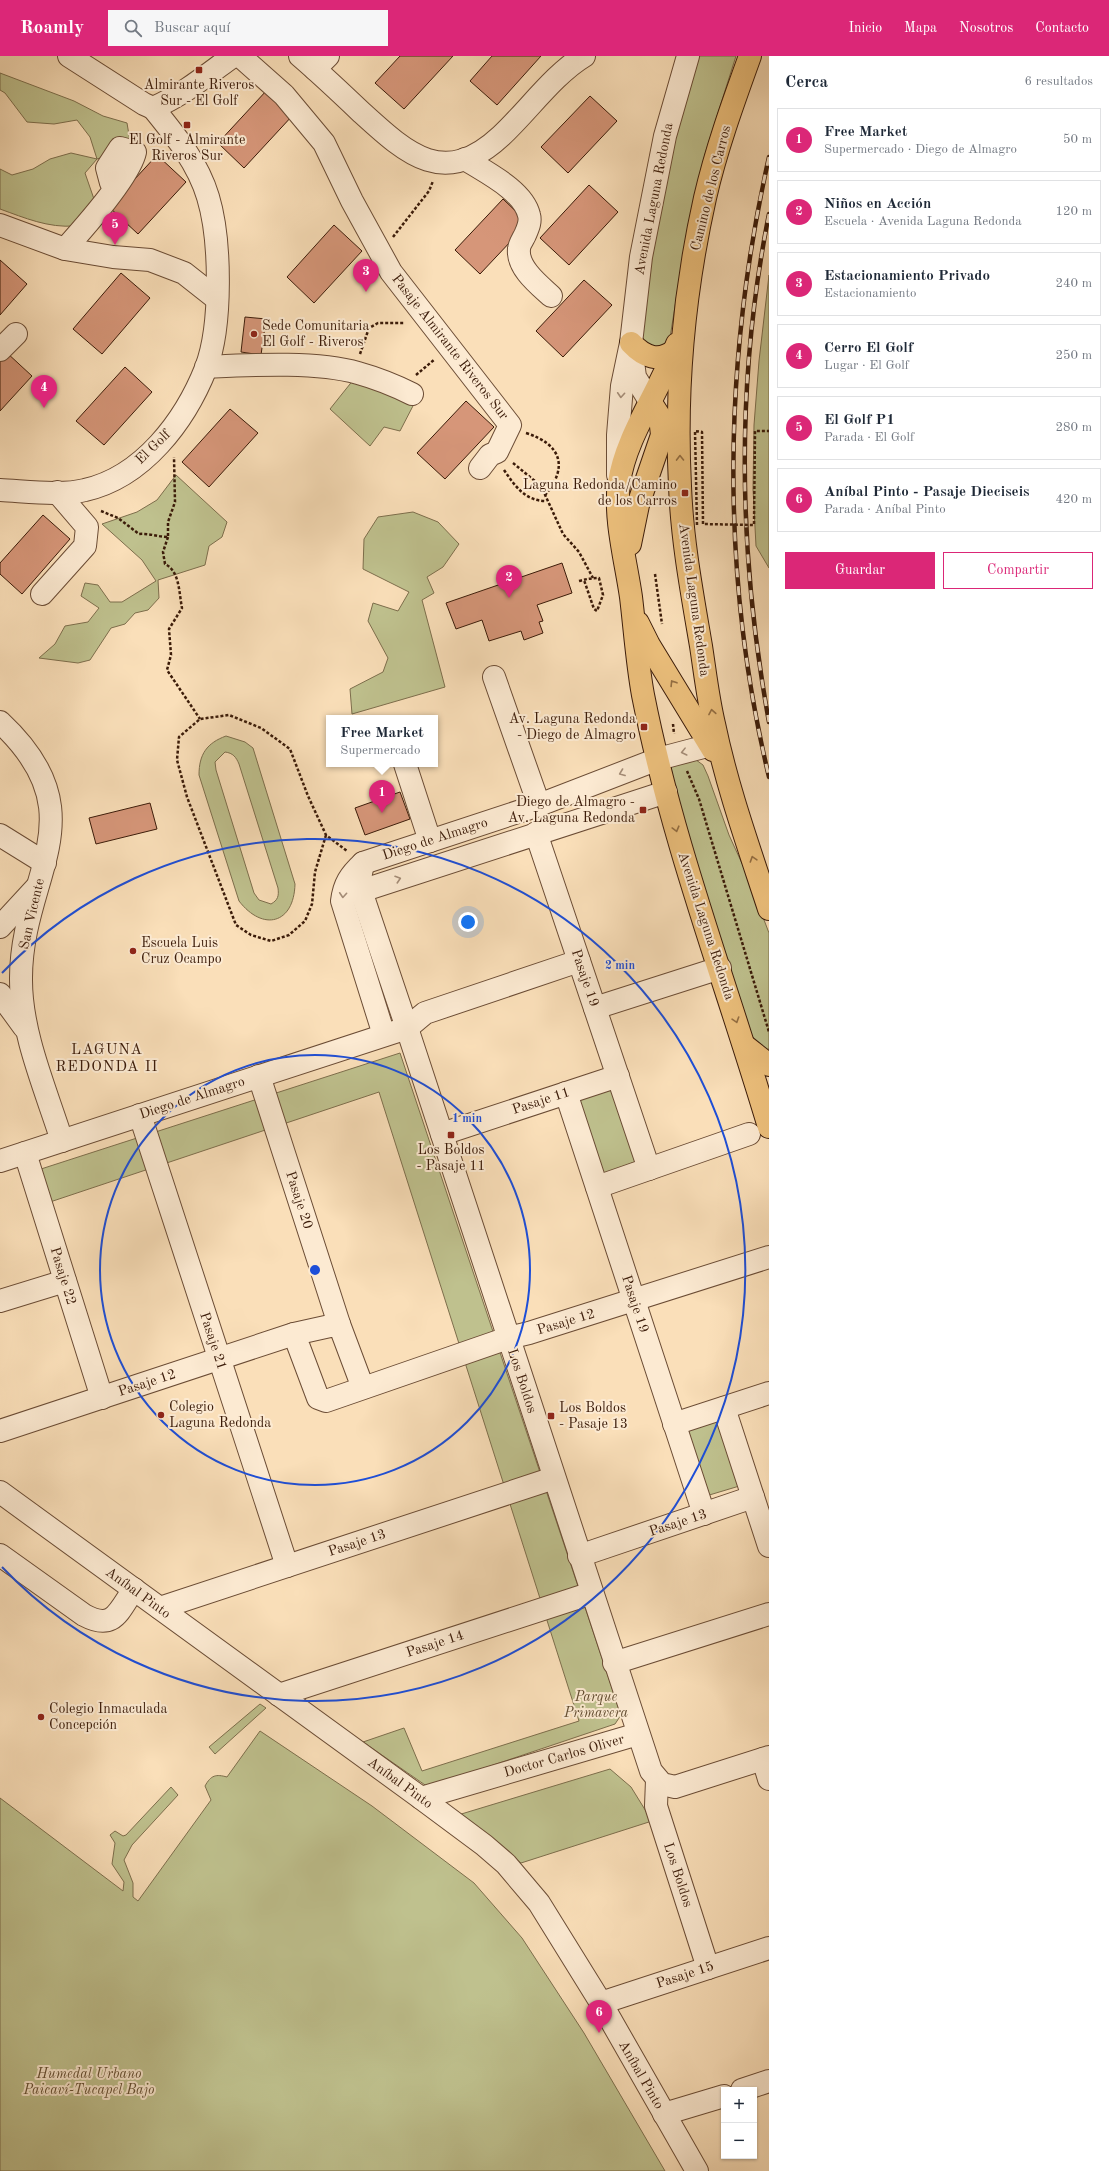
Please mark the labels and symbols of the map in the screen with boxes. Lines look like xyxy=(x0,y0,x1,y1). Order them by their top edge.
marker: Almirante Riveros Sur - El Golf xyxy=(194,65,204,75)
place label: Almirante Riveros Sur - El Golf xyxy=(144,78,254,108)
marker: El Golf - Almirante Riveros Sur xyxy=(182,120,192,130)
street label: Avenida Laguna Redonda xyxy=(632,122,676,276)
street label: Camino de los Carros xyxy=(689,124,733,252)
place label: El Golf - Almirante Riveros Sur xyxy=(129,133,245,163)
pin: 5 xyxy=(102,212,128,245)
pin: 3 xyxy=(353,259,379,292)
street label: Pasaje Almirante Riveros Sur xyxy=(389,272,511,422)
place label: Sede Comunitaria El Golf - Riveros xyxy=(262,319,369,349)
marker: Sede Comunitaria El Golf - Riveros xyxy=(249,329,259,339)
pin: 4 xyxy=(31,375,57,408)
one-way arrow xyxy=(617,392,626,398)
street label: El Golf xyxy=(133,426,174,467)
one-way arrow xyxy=(675,455,684,461)
place label: Laguna Redonda/Camino de los Carros xyxy=(523,478,677,508)
marker: Laguna Redonda/Camino de los Carros xyxy=(680,488,690,498)
street label: Avenida Laguna Redonda xyxy=(676,522,712,678)
pin: 2 xyxy=(496,565,522,598)
one-way arrow xyxy=(670,680,678,687)
one-way arrow xyxy=(708,709,716,715)
place label: Av. Laguna Redonda - Diego de Almagro xyxy=(509,712,636,742)
marker: Av. Laguna Redonda - Diego de Almagro xyxy=(639,722,649,732)
one-way arrow xyxy=(681,747,688,756)
one-way arrow xyxy=(618,768,625,776)
pin: 1 xyxy=(369,780,395,813)
place label: Diego de Almagro - Av. Laguna Redonda xyxy=(508,795,635,825)
marker: Diego de Almagro - Av. Laguna Redonda xyxy=(638,805,648,815)
street label: Diego de Almagro xyxy=(381,815,490,863)
one-way arrow xyxy=(671,826,680,833)
street label: Avenida Laguna Redonda xyxy=(675,850,737,1002)
one-way arrow xyxy=(749,855,758,862)
one-way arrow xyxy=(394,875,401,884)
street label: San Vicente xyxy=(17,877,47,951)
one-way arrow xyxy=(338,892,347,898)
your location xyxy=(458,912,478,932)
place label: Escuela Luis Cruz Ocampo xyxy=(141,936,222,966)
marker: Escuela Luis Cruz Ocampo xyxy=(128,946,138,956)
street label: Pasaje 19 xyxy=(569,947,601,1009)
text: 2 min xyxy=(605,960,635,972)
one-way arrow xyxy=(731,1016,740,1023)
district label: LAGUNA REDONDA II xyxy=(55,1043,159,1075)
street label: Diego de Almagro xyxy=(138,1074,247,1122)
street label: Pasaje 11 xyxy=(510,1085,572,1117)
text: 1 min xyxy=(452,1113,482,1125)
marker: Los Boldos - Pasaje 11 xyxy=(446,1130,456,1140)
place label: Los Boldos - Pasaje 11 xyxy=(417,1143,486,1173)
street label: Pasaje 20 xyxy=(283,1169,315,1231)
street label: Pasaje 22 xyxy=(48,1245,78,1307)
centre of rings xyxy=(308,1263,322,1277)
street label: Pasaje 19 xyxy=(619,1273,651,1335)
street label: Pasaje 12 xyxy=(535,1307,597,1337)
street label: Pasaje 21 xyxy=(197,1310,229,1372)
street label: Los Boldos xyxy=(505,1347,539,1415)
street label: Pasaje 12 xyxy=(116,1367,178,1399)
place label: Colegio Laguna Redonda xyxy=(169,1400,271,1430)
place label: Los Boldos - Pasaje 13 xyxy=(559,1401,628,1431)
marker: Colegio Laguna Redonda xyxy=(156,1410,166,1420)
marker: Los Boldos - Pasaje 13 xyxy=(546,1411,556,1421)
street label: Pasaje 13 xyxy=(647,1507,709,1539)
street label: Pasaje 13 xyxy=(326,1527,388,1559)
street label: Aníbal Pinto xyxy=(103,1565,173,1621)
street label: Pasaje 14 xyxy=(404,1628,466,1660)
park label: Parque Primavera xyxy=(563,1690,629,1720)
place label: Colegio Inmaculada Concepción xyxy=(49,1702,167,1732)
marker: Colegio Inmaculada Concepción xyxy=(36,1712,46,1722)
street label: Doctor Carlos Oliver xyxy=(502,1732,626,1780)
street label: Aníbal Pinto xyxy=(365,1755,435,1811)
street label: Los Boldos xyxy=(661,1841,695,1909)
street label: Pasaje 15 xyxy=(654,1959,716,1991)
pin: 6 xyxy=(586,2000,612,2033)
street label: Aníbal Pinto xyxy=(616,2038,666,2112)
park label: Humedal Urbano Paicaví-Tucapel Bajo xyxy=(23,2067,154,2098)

